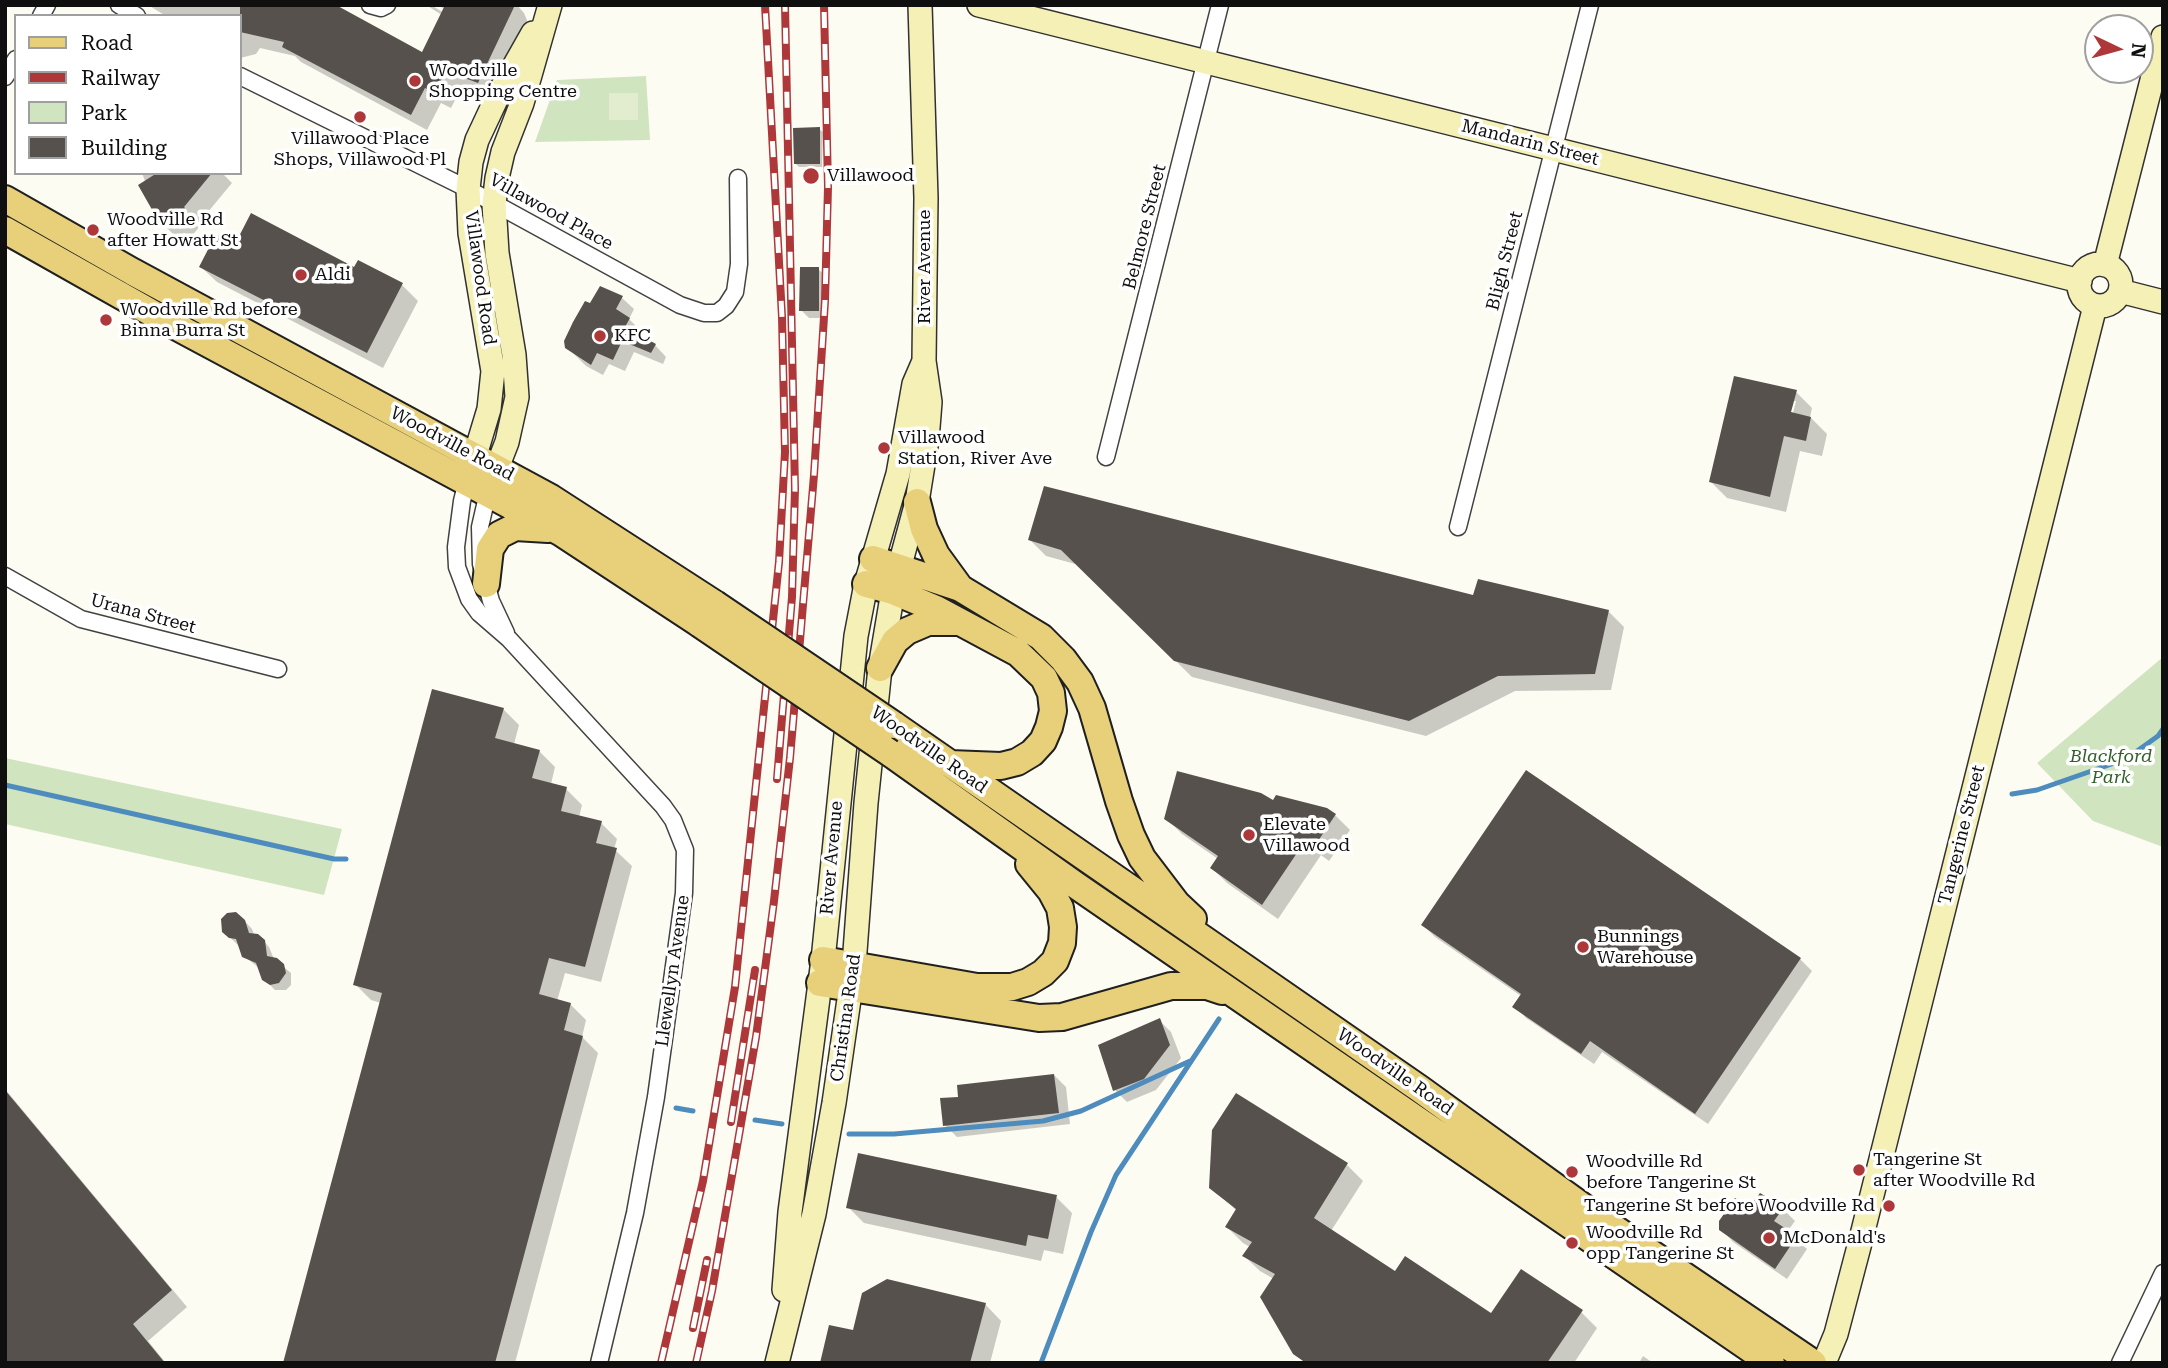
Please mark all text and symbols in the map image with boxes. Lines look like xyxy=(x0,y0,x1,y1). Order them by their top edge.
legend xyxy=(14,14,242,175)
north arrow xyxy=(2084,14,2154,84)
text: Road xyxy=(81,31,133,55)
text: N xyxy=(2126,42,2151,59)
place label: Woodville Shopping Centre xyxy=(429,60,577,102)
text: Railway xyxy=(81,66,160,90)
marker: Woodville Shopping Centre xyxy=(407,73,423,89)
text: Park xyxy=(81,101,127,125)
marker: Villawood Place Shops, Villawood Pl xyxy=(352,109,368,125)
street label: Mandarin Street xyxy=(1459,116,1601,170)
place label: Villawood Place Shops, Villawood Pl xyxy=(274,128,446,170)
text: Building xyxy=(81,136,167,160)
street label: Belmore Street xyxy=(1119,162,1171,292)
place label: Villawood xyxy=(827,165,914,187)
marker: Villawood xyxy=(801,166,821,186)
street label: Villawood Place xyxy=(485,169,617,255)
place label: Woodville Rd after Howatt St xyxy=(107,209,238,252)
street label: Villawood Road xyxy=(460,209,500,347)
street label: Bligh Street xyxy=(1482,209,1528,313)
street label: River Avenue xyxy=(914,210,936,324)
marker: Woodville Rd after Howatt St xyxy=(85,222,101,238)
place label: Aldi xyxy=(315,264,351,286)
marker: Aldi xyxy=(293,267,309,283)
place label: Woodville Rd before Binna Burra St xyxy=(120,299,298,342)
marker: Woodville Rd before Binna Burra St xyxy=(98,312,114,328)
place label: KFC xyxy=(614,325,651,347)
marker: KFC xyxy=(592,328,608,344)
street label: Woodville Road xyxy=(386,402,518,486)
place label: Villawood Station, River Ave xyxy=(898,427,1052,470)
marker: Villawood Station, River Ave xyxy=(876,440,892,456)
street label: Urana Street xyxy=(88,590,198,638)
street label: Woodville Road xyxy=(867,702,991,798)
park label: Blackford Park xyxy=(2070,746,2152,788)
street label: Tangerine Street xyxy=(1934,763,1990,907)
street label: River Avenue xyxy=(816,800,848,916)
place label: Elevate Villawood xyxy=(1263,814,1350,856)
marker: Elevate Villawood xyxy=(1241,827,1257,843)
street label: Llewellyn Avenue xyxy=(652,894,694,1048)
place label: Bunnings Warehouse xyxy=(1597,926,1693,968)
marker: Bunnings Warehouse xyxy=(1575,939,1591,955)
street label: Christina Road xyxy=(826,953,866,1083)
street label: Woodville Road xyxy=(1333,1024,1457,1120)
place label: Tangerine St after Woodville Rd xyxy=(1873,1149,2035,1192)
place label: Woodville Rd before Tangerine St xyxy=(1586,1151,1756,1194)
marker: Tangerine St after Woodville Rd xyxy=(1851,1162,1867,1178)
marker: Woodville Rd before Tangerine St xyxy=(1564,1164,1580,1180)
place label: Tangerine St before Woodville Rd xyxy=(1584,1195,1875,1217)
marker: Tangerine St before Woodville Rd xyxy=(1881,1198,1897,1214)
place label: Woodville Rd opp Tangerine St xyxy=(1586,1222,1734,1264)
place label: McDonald's xyxy=(1783,1227,1886,1249)
marker: McDonald's xyxy=(1761,1230,1777,1246)
marker: Woodville Rd opp Tangerine St xyxy=(1564,1235,1580,1251)

